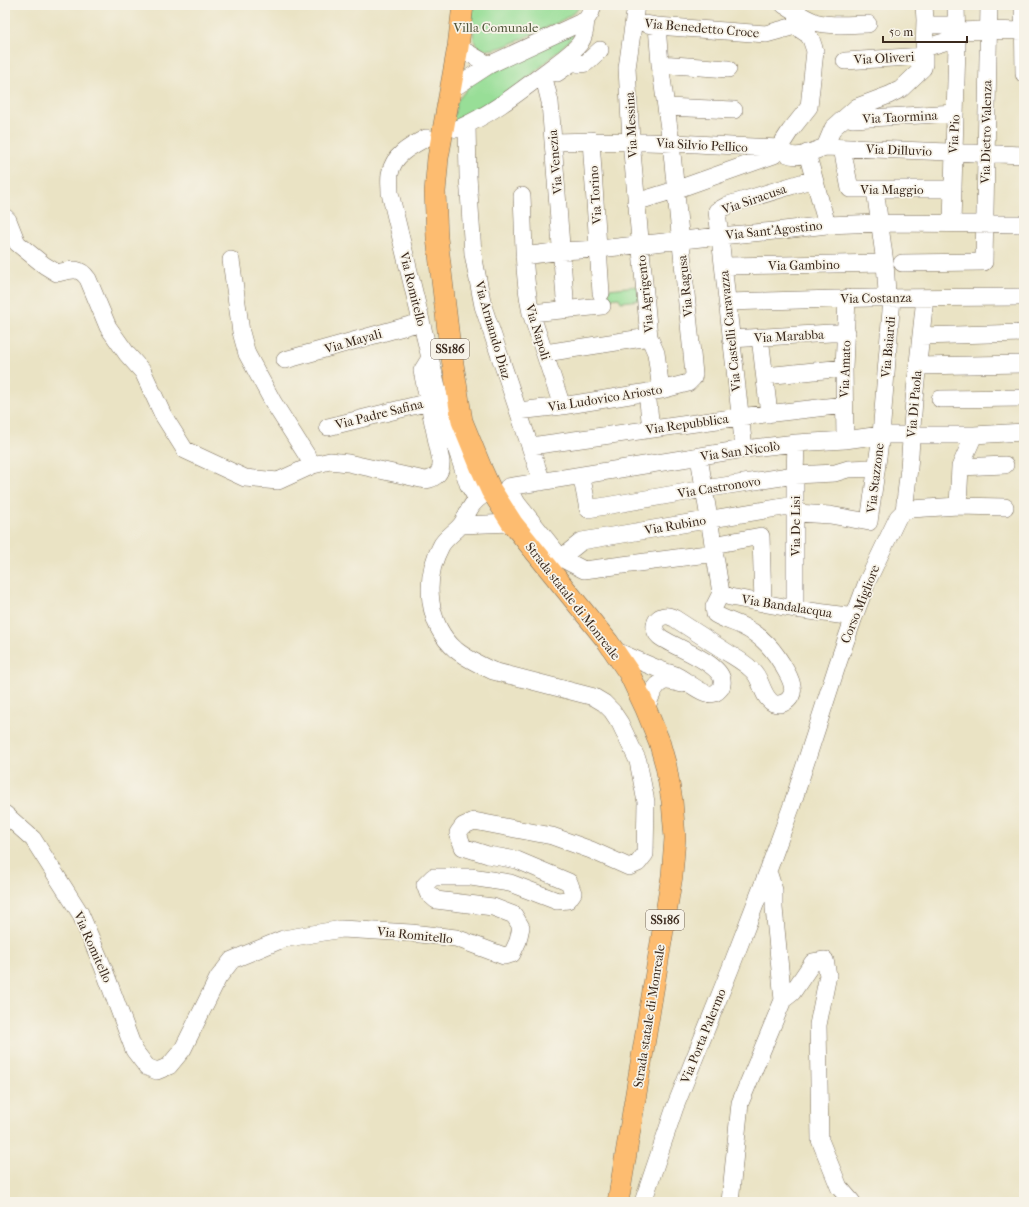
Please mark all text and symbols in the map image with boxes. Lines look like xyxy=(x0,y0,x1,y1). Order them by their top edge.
street label: Via Benedetto Croce xyxy=(643,15,760,41)
scale bar xyxy=(883,18,967,44)
park label: Villa Comunale xyxy=(452,20,539,35)
text: 50 m xyxy=(889,25,913,39)
street label: Via Oliveri xyxy=(852,49,915,67)
street label: Via Dietro Valenza xyxy=(978,79,994,185)
street label: Via Messina xyxy=(622,91,640,159)
street label: Via Taormina xyxy=(861,107,939,127)
street label: Via Pio xyxy=(945,114,963,155)
street label: Via Venezia xyxy=(545,128,565,196)
street label: Via Silvio Pellico xyxy=(655,135,749,155)
street label: Via Dilluvio xyxy=(865,141,933,159)
street label: Via Torino xyxy=(585,165,605,226)
street label: Via Siracusa xyxy=(719,181,789,217)
street label: Via Maggio xyxy=(859,182,924,197)
street label: Via Sant'Agostino xyxy=(724,217,824,243)
street label: Via Romitello xyxy=(396,249,430,328)
street label: Via Ragusa xyxy=(674,253,696,319)
street label: Via Agrigento xyxy=(633,254,657,335)
street label: Via Gambino xyxy=(767,257,840,273)
street label: Via Castelli Caravazza xyxy=(716,269,744,393)
street label: Via Armando Diaz xyxy=(472,278,514,381)
street label: Via Costanza xyxy=(839,290,913,306)
street label: Via Napoli xyxy=(522,301,554,362)
street label: Via Baiardi xyxy=(878,315,898,379)
street label: Via Mayali xyxy=(322,326,384,357)
street label: Via Marabba xyxy=(753,327,825,345)
road number: SS186 xyxy=(431,339,469,359)
street label: Via Amato xyxy=(836,340,854,399)
street label: Via Di Paola xyxy=(904,369,924,439)
street label: Via Ludovico Ariosto xyxy=(546,382,664,415)
street label: Via Padre Safina xyxy=(333,396,425,432)
street label: Via Repubblica xyxy=(644,411,730,437)
street label: Via San Nicolò xyxy=(698,438,781,464)
street label: Via Stazzone xyxy=(863,442,887,515)
street label: Via Castronovo xyxy=(675,473,762,501)
street label: Via De Lisi xyxy=(788,496,803,557)
street label: Via Rubino xyxy=(642,512,707,538)
street label: Strada statale di Monreale xyxy=(522,539,624,663)
street label: Corso Migliore xyxy=(837,562,883,645)
street label: Via Bandalacqua xyxy=(740,591,834,621)
street label: Via Romitello xyxy=(70,908,115,985)
road number: SS186 xyxy=(646,910,684,930)
street label: Via Romitello xyxy=(375,923,454,946)
street label: Strada statale di Monreale xyxy=(630,943,668,1089)
street label: Via Porta Palermo xyxy=(677,986,729,1086)

